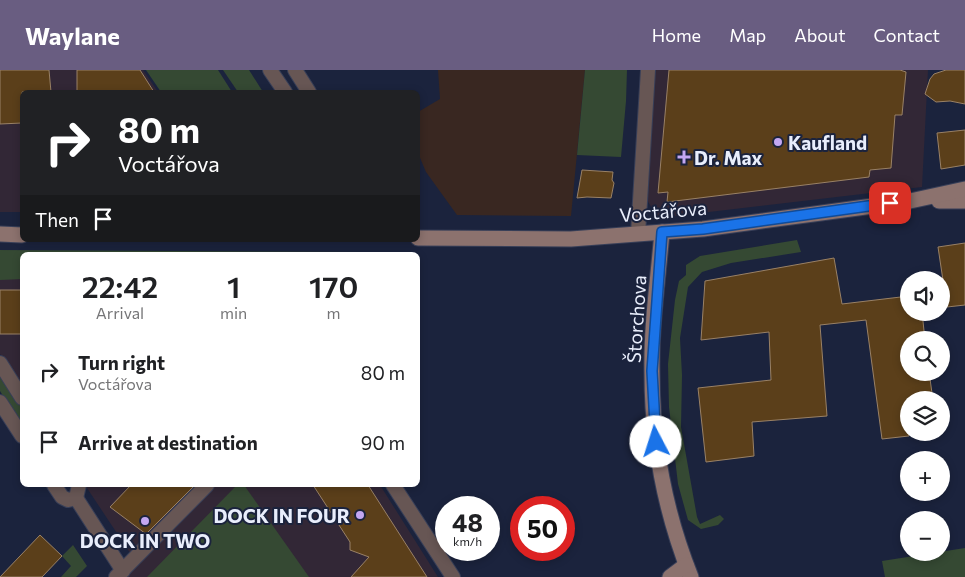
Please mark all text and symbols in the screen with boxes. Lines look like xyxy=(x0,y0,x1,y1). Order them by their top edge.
text: Waylane xyxy=(25,21,120,50)
text: Home xyxy=(652,24,701,46)
text: Map xyxy=(729,24,766,46)
text: About xyxy=(794,24,846,46)
text: Contact xyxy=(874,24,940,46)
text: 80 m xyxy=(118,107,200,150)
icon: right xyxy=(35,110,100,175)
place label: Kaufland xyxy=(788,131,867,154)
marker: Kaufland xyxy=(772,136,784,148)
place label: Dr. Max xyxy=(694,146,763,169)
text: Voctářova xyxy=(118,150,220,177)
marker: Dr. Max xyxy=(678,151,690,163)
pin xyxy=(869,182,911,224)
icon: arrive xyxy=(876,189,904,217)
street label: Voctářova xyxy=(618,196,708,226)
icon: arrive xyxy=(89,205,117,233)
text: Then xyxy=(35,208,79,231)
text: 22:42 xyxy=(82,267,158,304)
text: 1 xyxy=(227,267,240,304)
text: 170 xyxy=(309,267,358,304)
map controls xyxy=(900,271,950,561)
button: sound xyxy=(900,271,950,321)
street label: Štorchova xyxy=(620,274,651,364)
text: Arrival xyxy=(96,303,144,322)
text: min xyxy=(220,303,247,322)
text: m xyxy=(327,303,341,322)
button: search xyxy=(900,331,950,381)
text: Turn right xyxy=(78,351,165,374)
icon: right xyxy=(35,358,63,386)
text: 80 m xyxy=(361,361,405,384)
text: Voctářova xyxy=(78,374,152,393)
button: layers xyxy=(900,391,950,441)
position arrow xyxy=(629,415,681,467)
icon: arrive xyxy=(35,428,63,456)
text: Arrive at destination xyxy=(78,431,258,454)
text: 90 m xyxy=(361,431,405,454)
button: + xyxy=(900,451,950,501)
speed limit sign: 50 xyxy=(510,496,575,561)
place label: DOCK IN FOUR xyxy=(213,504,350,527)
text: 48 xyxy=(452,507,483,537)
marker: DOCK IN FOUR xyxy=(354,509,366,521)
button: − xyxy=(900,511,950,561)
marker: DOCK IN TWO xyxy=(139,515,151,527)
place label: DOCK IN TWO xyxy=(80,529,210,552)
text: km/h xyxy=(453,534,482,548)

